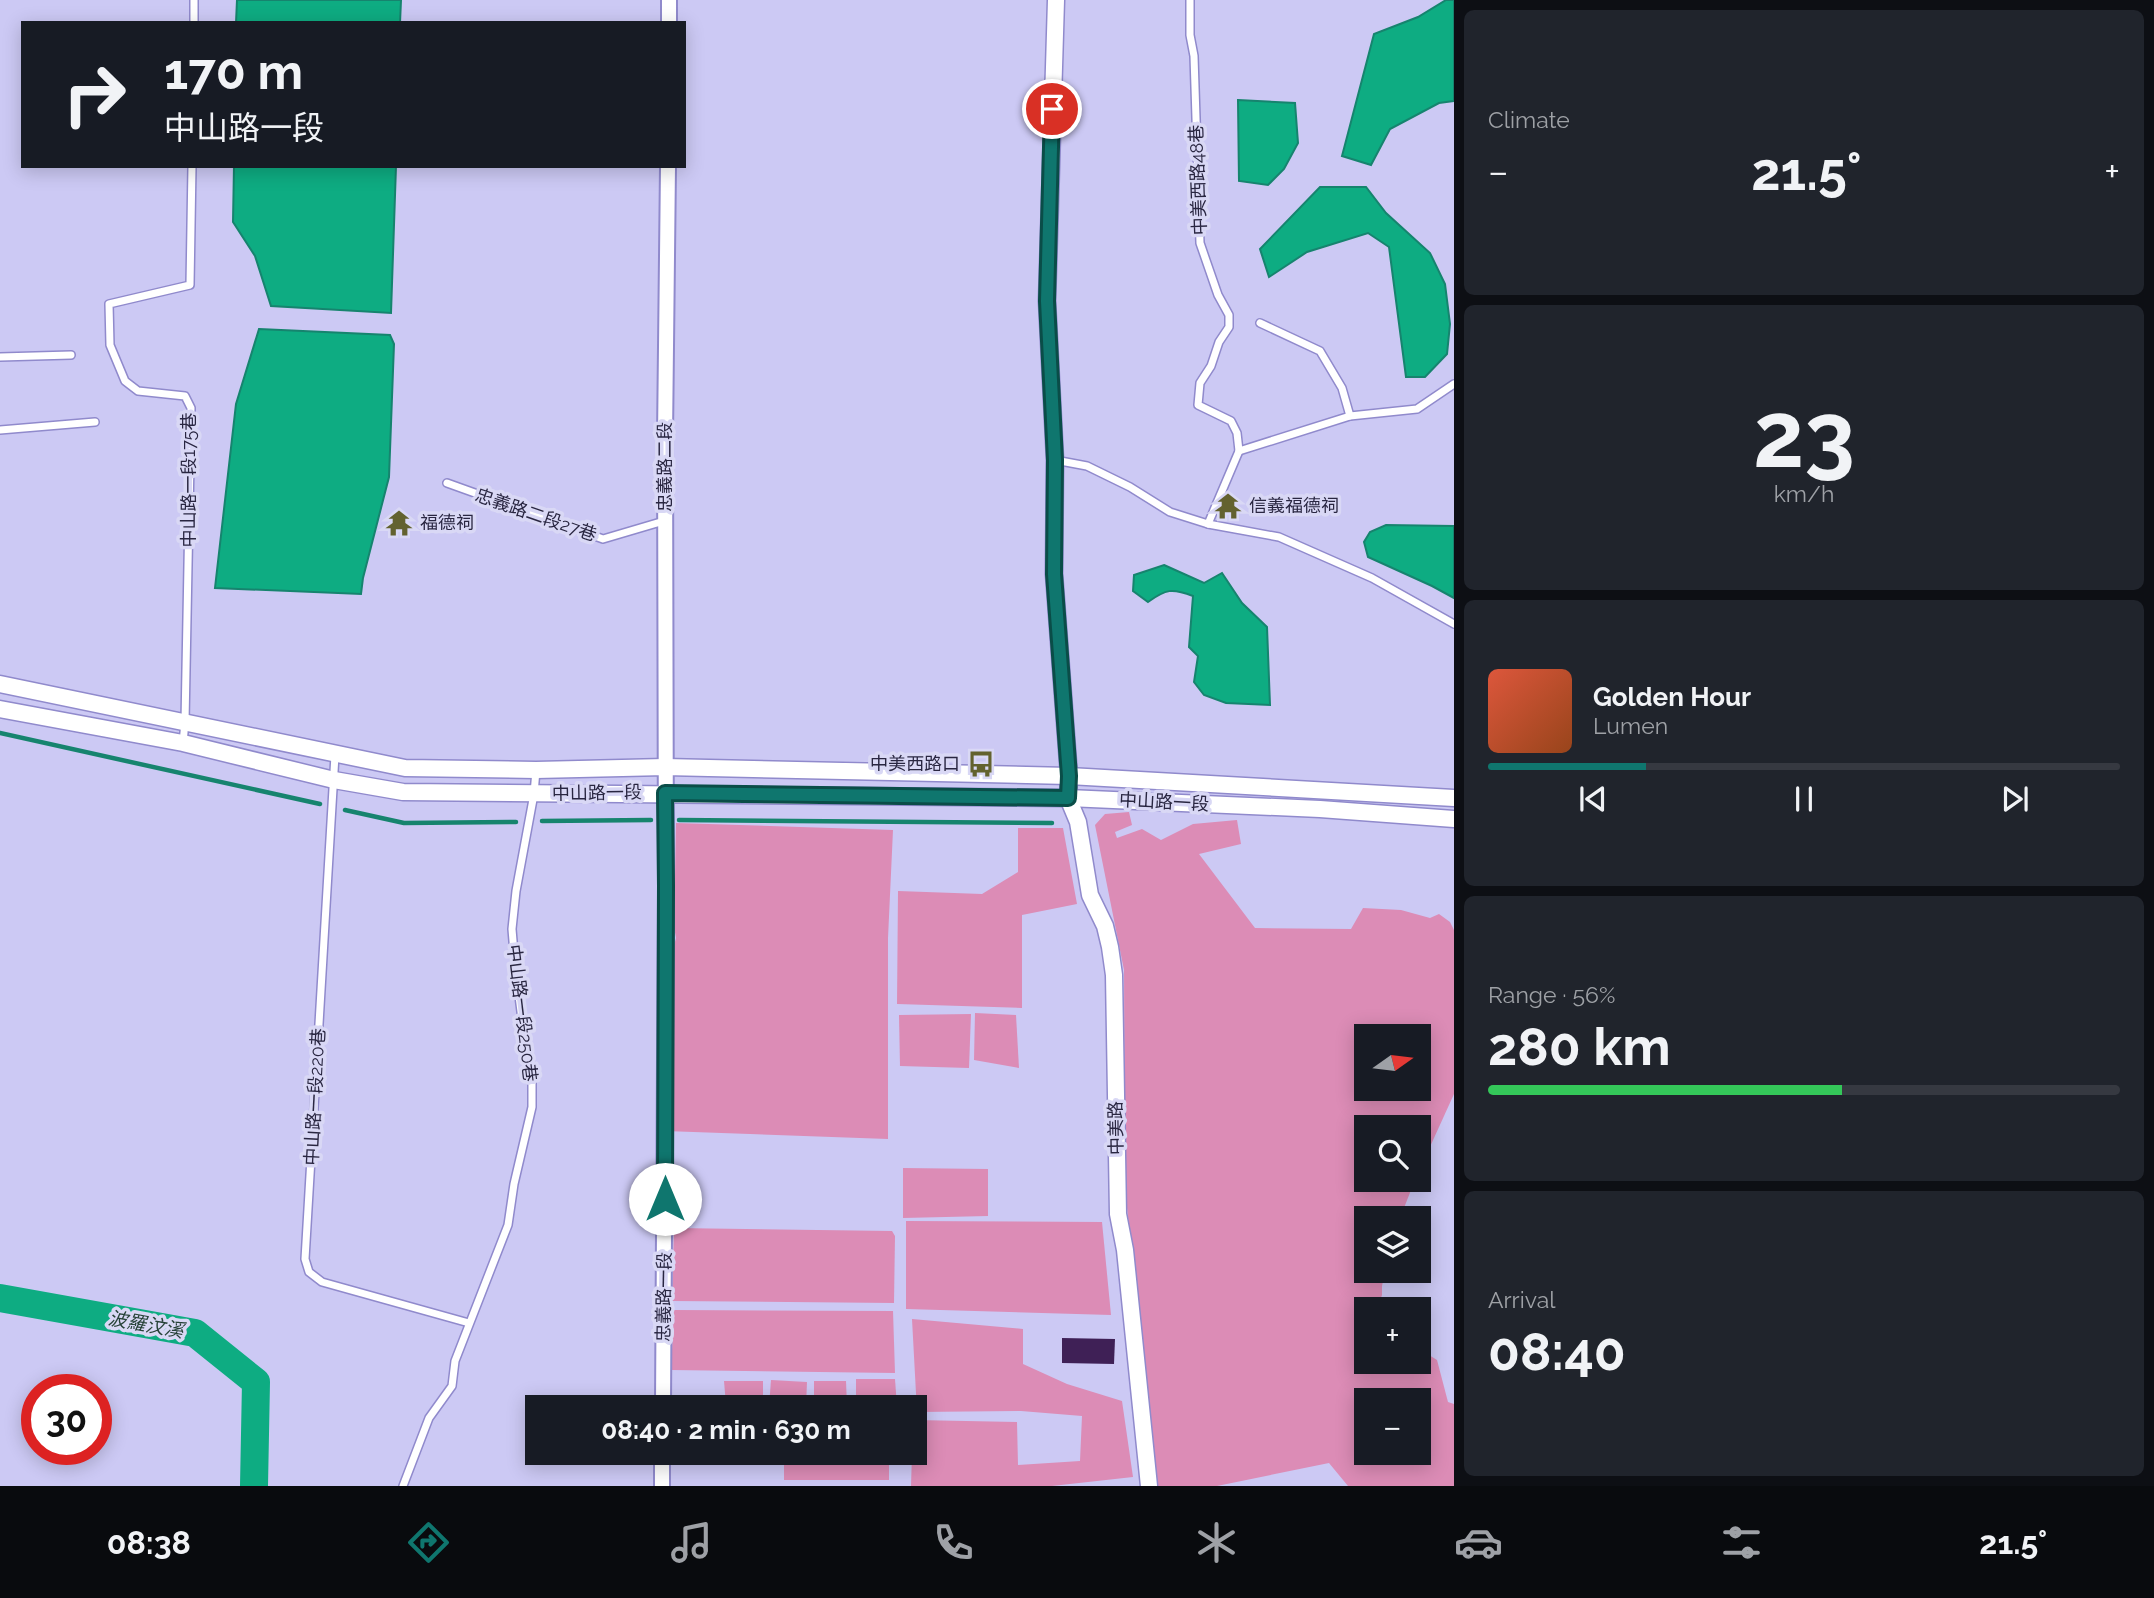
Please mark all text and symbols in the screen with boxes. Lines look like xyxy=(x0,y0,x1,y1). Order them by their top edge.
text: 170 m xyxy=(164,43,303,100)
icon: right xyxy=(49,49,140,140)
pin xyxy=(1022,79,1082,139)
icon: arrive xyxy=(1033,90,1071,128)
text: Climate xyxy=(1488,106,1570,133)
text: 中山路一段 xyxy=(164,109,324,146)
street label: 中美西路48巷 xyxy=(1185,124,1210,236)
text: 21.5° xyxy=(1751,141,1862,202)
text: − xyxy=(1488,149,1508,194)
text: + xyxy=(2104,149,2120,194)
text: 23 xyxy=(1753,381,1855,488)
street label: 中山路一段175巷 xyxy=(178,413,199,547)
street label: 忠義路二段 xyxy=(654,422,675,512)
text: km/h xyxy=(1774,480,1834,507)
street label: 忠義路二段27巷 xyxy=(473,484,600,545)
temple icon: 信義福德祠 xyxy=(1213,491,1243,521)
place label: 信義福德祠 xyxy=(1249,495,1339,516)
temple icon: 福德祠 xyxy=(384,508,414,538)
place label: 福德祠 xyxy=(420,512,474,533)
text: Golden Hour xyxy=(1593,682,1751,712)
text: Lumen xyxy=(1593,712,1668,739)
bus stop icon: 中美西路口 xyxy=(966,749,996,779)
place label: 中美西路口 xyxy=(870,753,960,774)
icon: previous xyxy=(1574,780,1612,818)
icon: pause xyxy=(1785,780,1823,818)
icon: next xyxy=(1996,780,2034,818)
street label: 中山路一段 xyxy=(552,781,642,804)
street label: 中山路一段 xyxy=(1119,789,1210,814)
street label: 中山路一段250巷 xyxy=(504,943,541,1083)
text: Range · 56% xyxy=(1488,981,1615,1008)
text: 280 km xyxy=(1488,1016,1671,1077)
north arrow xyxy=(1354,1024,1432,1101)
map controls xyxy=(1354,1024,1431,1465)
street label: 中山路一段220巷 xyxy=(300,1028,329,1166)
street label: 中美路 xyxy=(1105,1101,1126,1155)
button: search xyxy=(1354,1115,1431,1192)
position arrow xyxy=(628,1162,702,1236)
button: layers xyxy=(1354,1206,1431,1283)
street label: 忠義路一段 xyxy=(652,1252,675,1342)
text: Arrival xyxy=(1488,1286,1555,1313)
button: + xyxy=(1354,1297,1431,1374)
water label: 波羅汶溪 xyxy=(107,1307,188,1342)
text: 08:40 xyxy=(1488,1321,1626,1382)
speed limit sign: 30 xyxy=(21,1374,112,1465)
button: − xyxy=(1354,1388,1431,1465)
text: 08:40 · 2 min · 630 m xyxy=(601,1415,851,1445)
icon: directions xyxy=(404,1518,453,1567)
icon: music xyxy=(667,1518,716,1567)
icon: phone xyxy=(929,1518,978,1567)
icon: climate xyxy=(1192,1518,1241,1567)
icon: car xyxy=(1454,1518,1503,1567)
icon: filters xyxy=(1717,1518,1766,1567)
text: 08:38 xyxy=(107,1524,191,1561)
text: 21.5° xyxy=(1979,1524,2047,1561)

